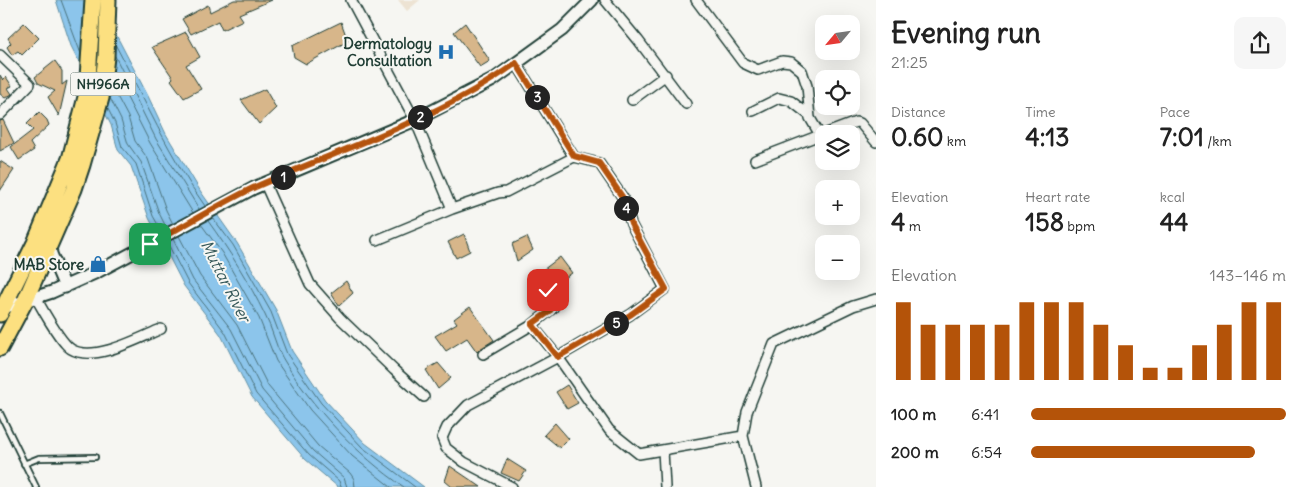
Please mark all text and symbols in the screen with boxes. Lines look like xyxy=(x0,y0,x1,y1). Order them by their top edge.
north arrow xyxy=(815,15,860,60)
map controls xyxy=(815,15,860,280)
text: Evening run xyxy=(891,15,1041,51)
button: share xyxy=(1234,17,1286,69)
place label: Dermatology Consultation xyxy=(343,34,432,70)
hospital icon: Dermatology Consultation xyxy=(436,42,456,62)
text: 21:25 xyxy=(891,52,928,72)
button: locate xyxy=(815,70,860,115)
road number: NH966A xyxy=(70,72,136,96)
pin: 3 xyxy=(524,84,550,110)
text: 3 xyxy=(534,88,541,106)
text: Distance xyxy=(891,103,946,121)
text: Time xyxy=(1025,103,1056,121)
text: Pace xyxy=(1160,103,1190,121)
pin: 2 xyxy=(408,104,432,130)
text: 2 xyxy=(417,108,424,126)
text: 0.60 xyxy=(891,121,944,153)
text: 4:13 xyxy=(1025,121,1070,153)
text: 7:01 xyxy=(1160,121,1204,153)
button: layers xyxy=(815,125,860,170)
text: km xyxy=(944,132,966,150)
text: /km xyxy=(1204,132,1232,150)
pin: 1 xyxy=(270,164,296,190)
text: 1 xyxy=(281,168,286,186)
button: + xyxy=(815,180,860,225)
text: Elevation xyxy=(891,188,948,206)
text: Heart rate xyxy=(1025,188,1090,206)
text: kcal xyxy=(1160,188,1185,206)
pin: 4 xyxy=(614,196,638,220)
text: 4 xyxy=(622,199,631,217)
text: 4 xyxy=(891,206,905,238)
text: 158 xyxy=(1025,206,1064,238)
text: 44 xyxy=(1160,206,1189,238)
text: m xyxy=(905,217,921,235)
text: bpm xyxy=(1064,217,1095,235)
pin xyxy=(129,223,171,265)
icon: arrive xyxy=(136,230,164,258)
button: − xyxy=(815,235,860,280)
water label: Muttar River xyxy=(197,237,256,327)
shop icon: MAB Store xyxy=(88,254,108,274)
place label: MAB Store xyxy=(13,255,84,274)
text: Elevation xyxy=(891,265,957,285)
text: 143–146 m xyxy=(1210,265,1286,285)
pin xyxy=(527,269,569,311)
icon: check xyxy=(534,276,562,304)
pin: 5 xyxy=(604,310,628,336)
text: 5 xyxy=(612,314,621,332)
text: 100 m xyxy=(891,404,936,424)
text: 6:41 xyxy=(971,404,999,424)
text: 200 m xyxy=(891,442,939,462)
text: 6:54 xyxy=(971,442,1002,462)

